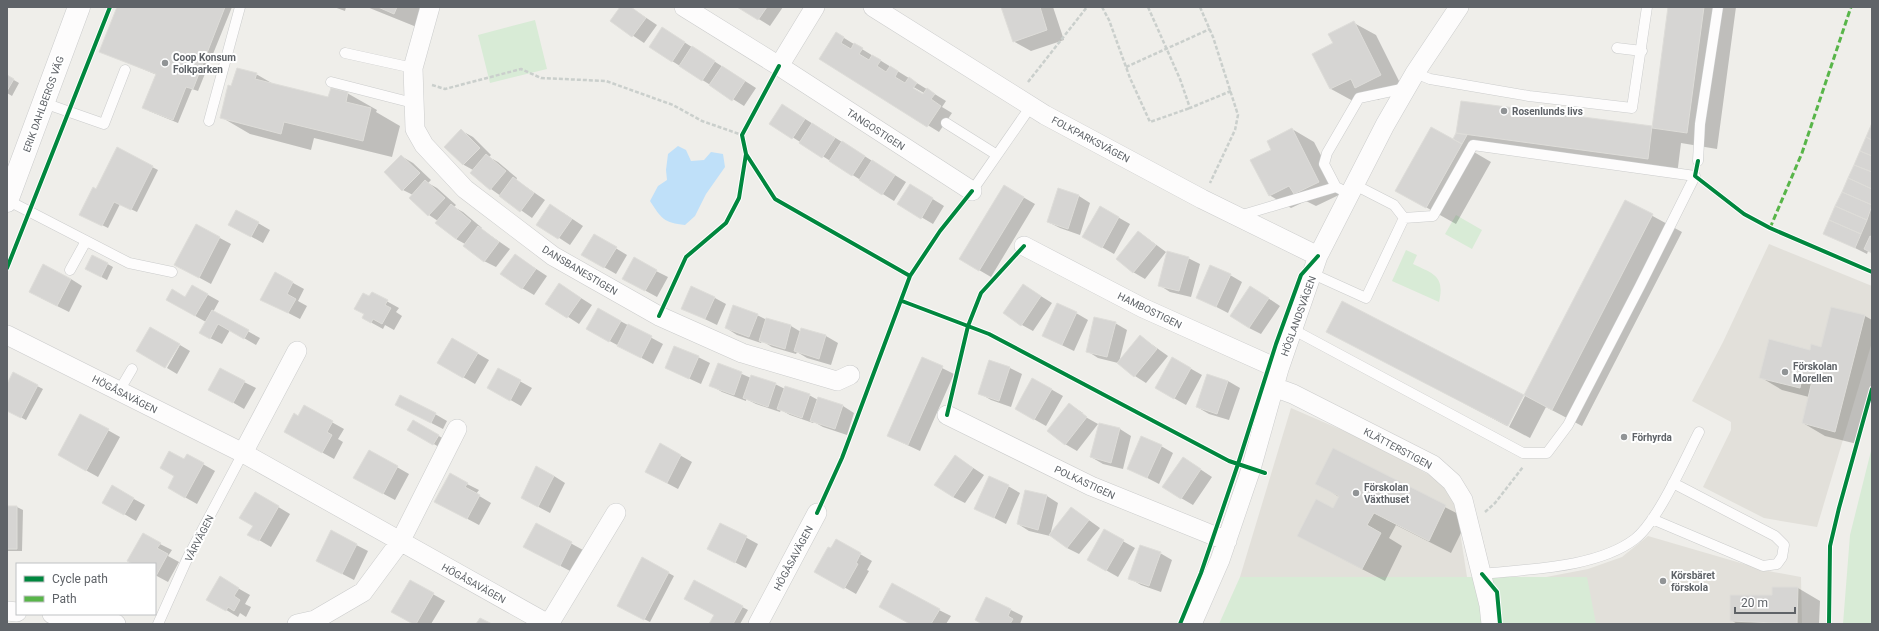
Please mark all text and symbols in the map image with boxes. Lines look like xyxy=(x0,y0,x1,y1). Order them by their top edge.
place label: Coop Konsum Folkparken xyxy=(173,52,236,75)
street label: ERIK DAHLBERGS VÄG xyxy=(20,54,66,154)
marker: Coop Konsum Folkparken xyxy=(160,58,170,68)
marker: Rosenlunds livs xyxy=(1499,106,1509,116)
place label: Rosenlunds livs xyxy=(1512,106,1583,117)
street label: TANGOSTIGEN xyxy=(845,107,907,152)
street label: FOLKPARKSVÄGEN xyxy=(1050,113,1132,165)
street label: DANSBANESTIGEN xyxy=(540,244,619,297)
street label: HÖGLANDSVÄGEN xyxy=(1278,274,1318,358)
street label: HAMBOSTIGEN xyxy=(1116,290,1184,331)
place label: Förskolan Morellen xyxy=(1793,361,1838,384)
marker: Förskolan Morellen xyxy=(1780,367,1790,377)
street label: HÖGÅSAVÄGEN xyxy=(90,372,160,416)
street label: KLÄTTERSTIGEN xyxy=(1362,425,1434,471)
marker: Förhyrda xyxy=(1619,432,1629,442)
place label: Förhyrda xyxy=(1632,432,1673,443)
street label: POLKASTIGEN xyxy=(1053,464,1117,501)
place label: Förskolan Växthuset xyxy=(1364,482,1410,505)
marker: Förskolan Växthuset xyxy=(1351,488,1361,498)
street label: VÅRVÄGEN xyxy=(181,512,216,563)
street label: HÖGÅSAVÄGEN xyxy=(770,523,815,592)
street label: HÖGÅSAVÄGEN xyxy=(440,560,509,606)
legend xyxy=(16,563,156,615)
place label: Körsbäret förskola xyxy=(1671,570,1716,593)
text: Cycle path xyxy=(52,572,108,586)
marker: Körsbäret förskola xyxy=(1658,576,1668,586)
scale bar xyxy=(1735,589,1795,615)
text: Path xyxy=(52,592,77,606)
text: 20 m xyxy=(1741,596,1768,610)

